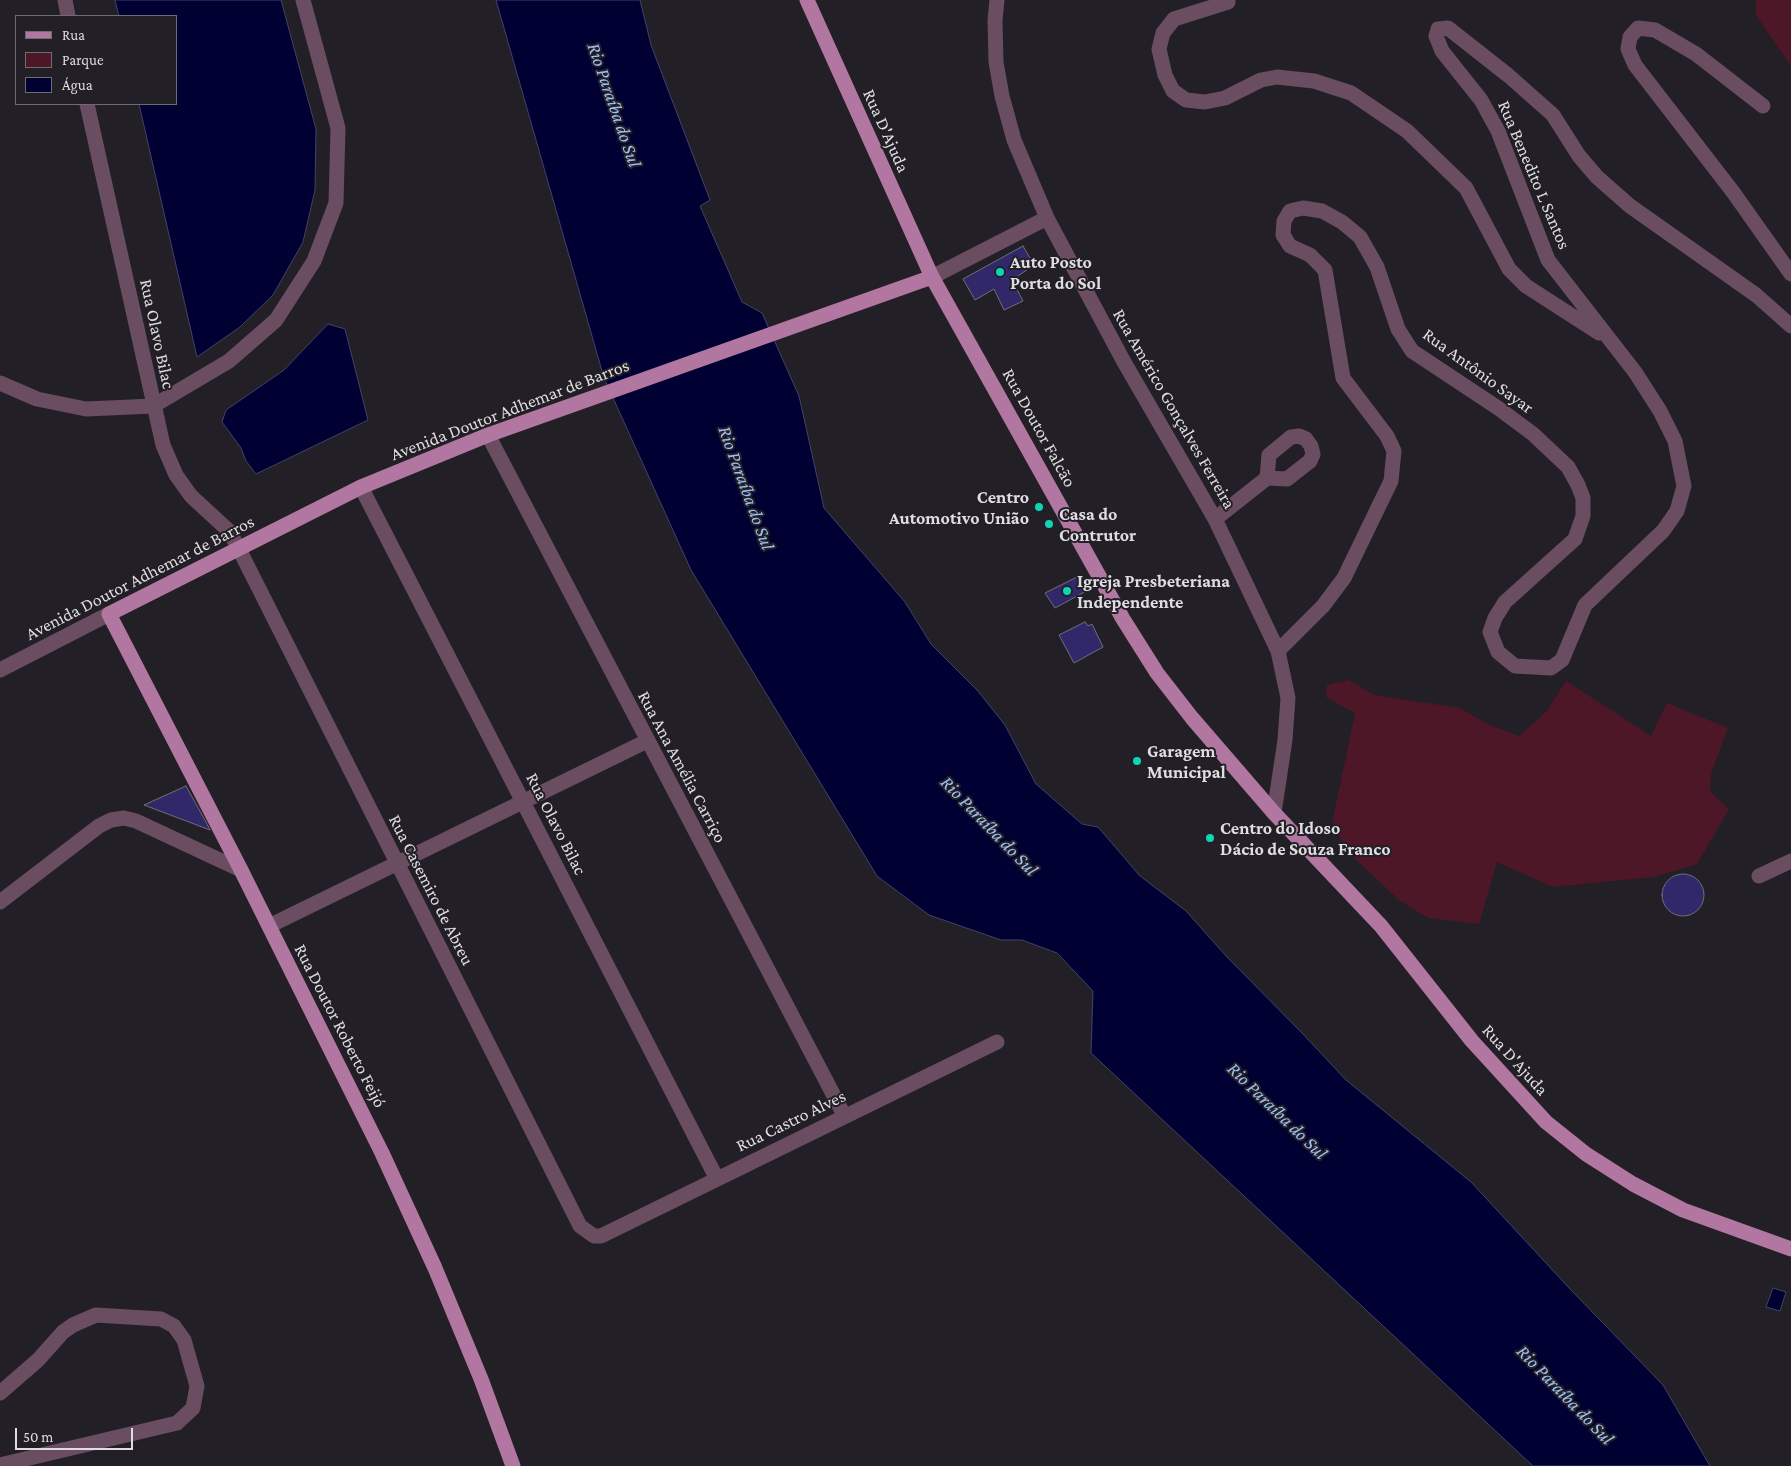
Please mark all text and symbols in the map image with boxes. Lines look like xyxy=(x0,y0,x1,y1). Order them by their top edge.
legend xyxy=(15,15,178,105)
text: Rua xyxy=(62,27,85,43)
water label: Rio Paraíba do Sul xyxy=(582,40,646,170)
text: Parque xyxy=(62,52,103,68)
text: Água xyxy=(62,77,93,93)
street label: Rua D'Ajuda xyxy=(858,86,914,176)
street label: Rua Benedito L Santos xyxy=(1493,97,1575,253)
place label: Auto Posto Porta do Sol xyxy=(1010,251,1101,294)
marker: Auto Posto Porta do Sol xyxy=(994,266,1006,278)
street label: Rua Olavo Bilac xyxy=(135,277,179,391)
street label: Rua Américo Gonçalves Ferreira xyxy=(1108,305,1240,513)
street label: Rua Antônio Sayar xyxy=(1418,323,1538,419)
street label: Avenida Doutor Adhemar de Barros xyxy=(388,354,632,466)
street label: Rua Doutor Falcão xyxy=(997,365,1081,491)
water label: Rio Paraíba do Sul xyxy=(713,423,779,553)
place label: Centro Automotivo União xyxy=(889,486,1029,528)
marker: Centro Automotivo União xyxy=(1033,501,1045,513)
place label: Casa do Contrutor xyxy=(1059,503,1136,546)
street label: Avenida Doutor Adhemar de Barros xyxy=(22,511,258,645)
marker: Casa do Contrutor xyxy=(1043,518,1055,530)
place label: Igreja Presbeteriana Independente xyxy=(1077,570,1230,612)
marker: Igreja Presbeteriana Independente xyxy=(1061,585,1073,597)
street label: Rua Ana Amélia Carriço xyxy=(633,687,731,847)
place label: Garagem Municipal xyxy=(1147,740,1226,782)
marker: Garagem Municipal xyxy=(1131,755,1143,767)
street label: Rua Olavo Bilac xyxy=(521,769,591,879)
water label: Rio Paraíba do Sul xyxy=(936,771,1042,881)
street label: Rua Casemiro de Abreu xyxy=(384,811,478,969)
place label: Centro do Idoso Dácio de Souza Franco xyxy=(1220,817,1391,860)
marker: Centro do Idoso Dácio de Souza Franco xyxy=(1204,832,1216,844)
street label: Rua Doutor Roberto Feijó xyxy=(289,941,391,1111)
street label: Rua D'Ajuda xyxy=(1477,1020,1553,1100)
water label: Rio Paraíba do Sul xyxy=(1222,1058,1332,1164)
street label: Rua Castro Alves xyxy=(733,1085,849,1157)
water label: Rio Paraíba do Sul xyxy=(1512,1340,1618,1450)
scale bar xyxy=(18,1418,135,1450)
text: 50 m xyxy=(23,1429,53,1445)

